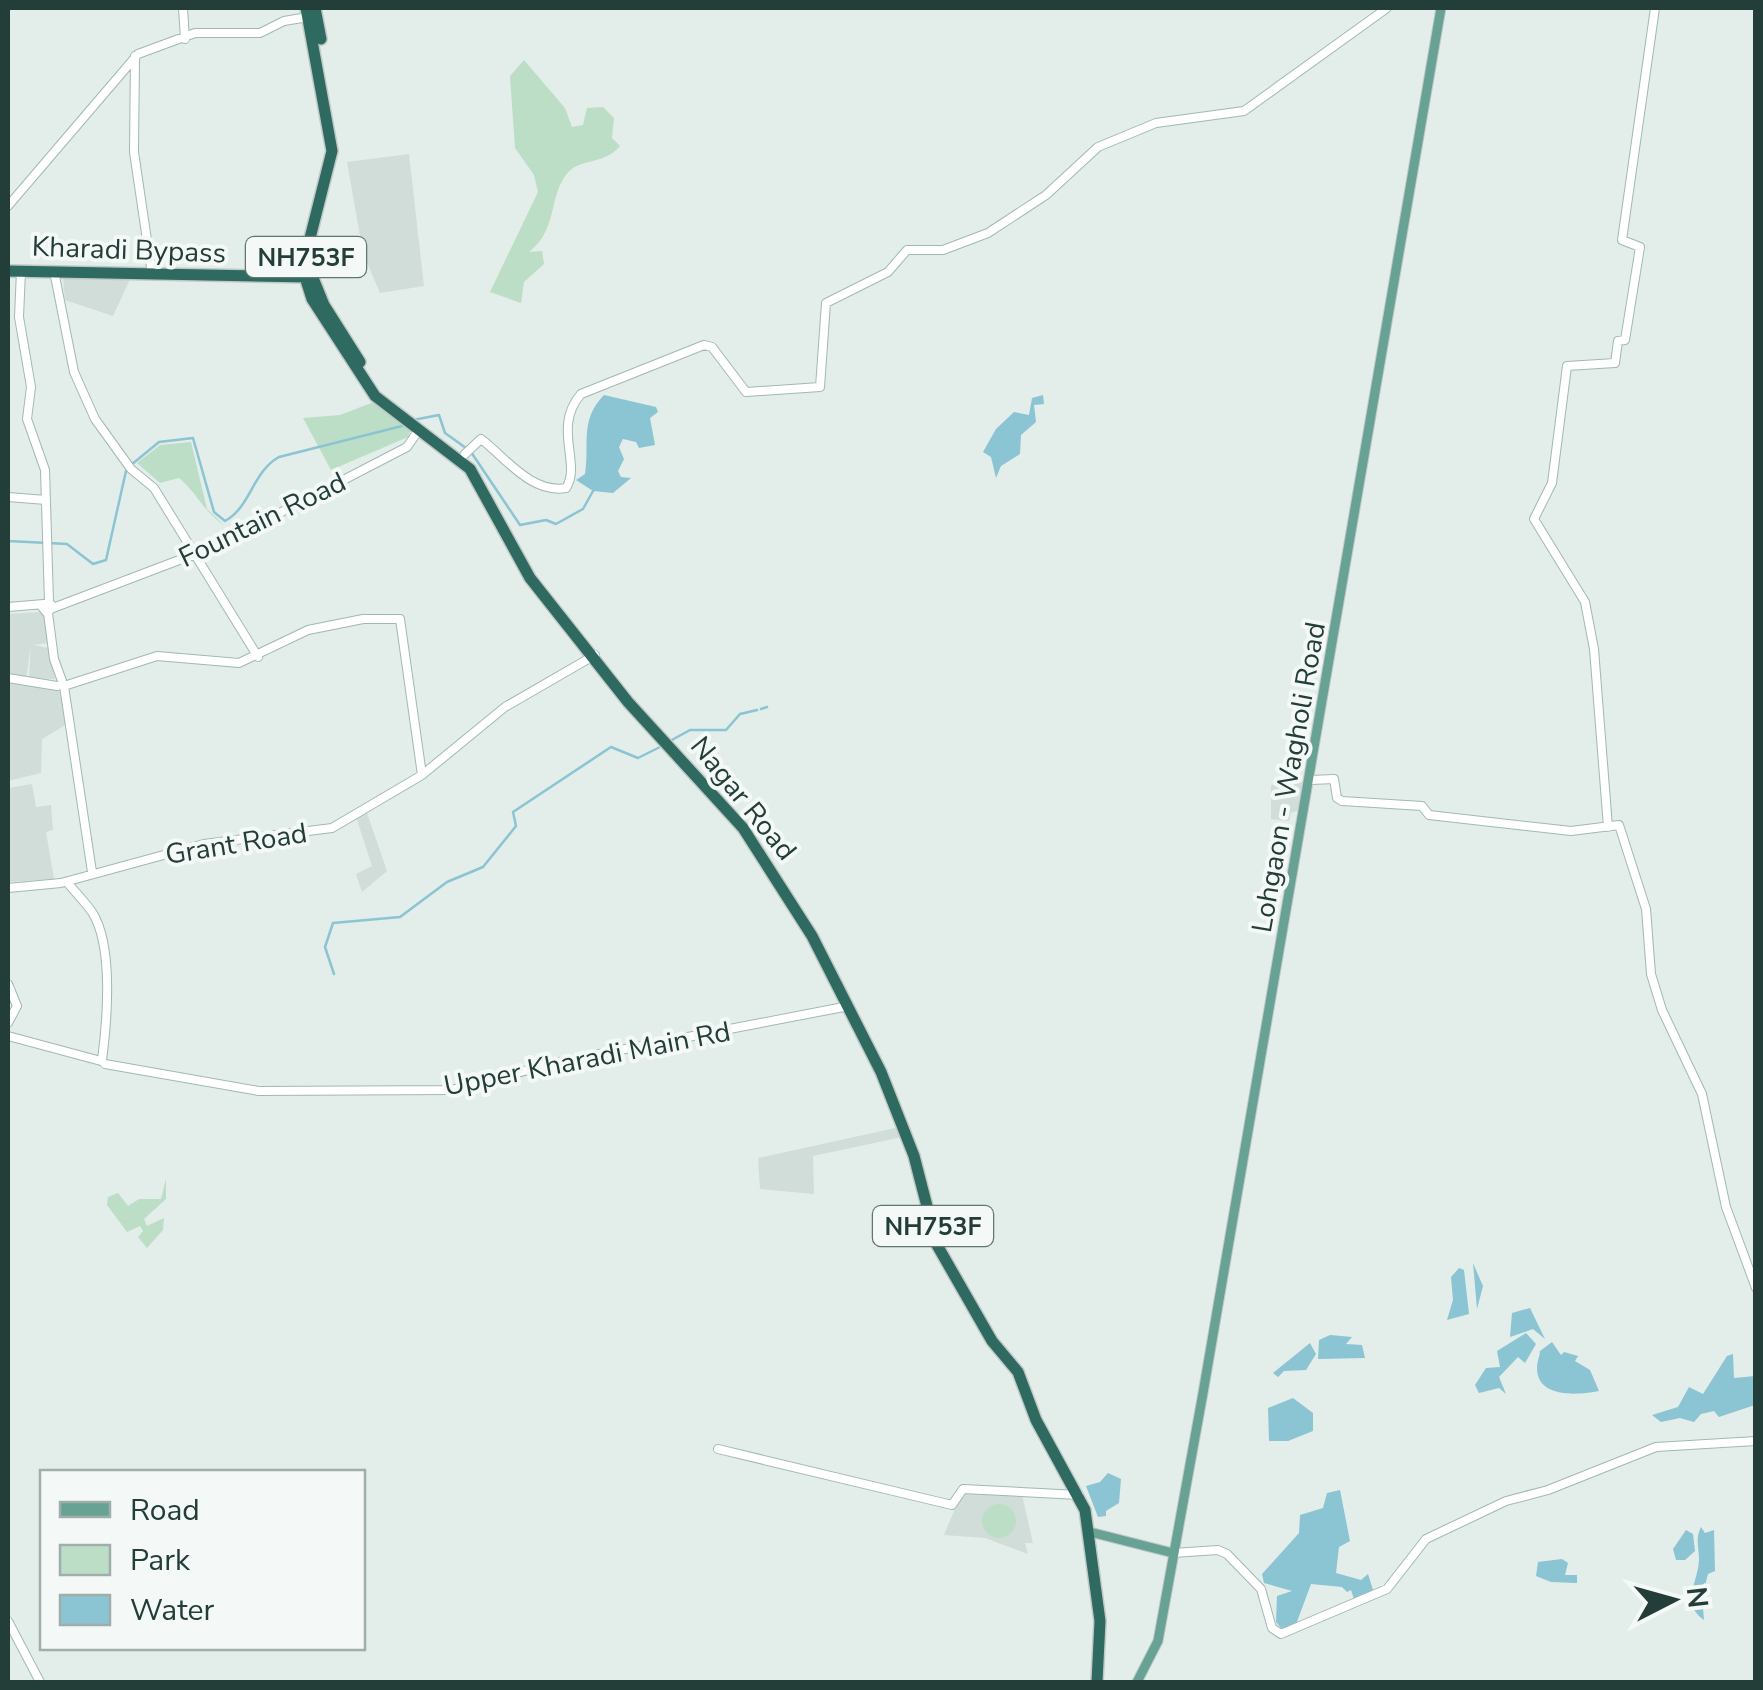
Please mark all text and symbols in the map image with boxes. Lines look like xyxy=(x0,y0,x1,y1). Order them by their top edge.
street label: Kharadi Bypass xyxy=(31,228,227,272)
road number: NH753F xyxy=(246,237,366,277)
street label: Fountain Road xyxy=(173,463,352,577)
street label: Lohgaon - Wagholi Road xyxy=(1243,619,1335,935)
street label: Nagar Road xyxy=(682,729,805,869)
street label: Grant Road xyxy=(163,814,310,874)
street label: Upper Kharadi Main Rd xyxy=(441,1013,734,1105)
road number: NH753F xyxy=(873,1206,993,1246)
legend xyxy=(40,1470,365,1650)
text: Road xyxy=(130,1490,200,1531)
text: Park xyxy=(130,1540,191,1581)
north arrow xyxy=(1623,1550,1723,1650)
text: N xyxy=(1677,1585,1717,1610)
text: Water xyxy=(130,1590,215,1631)

